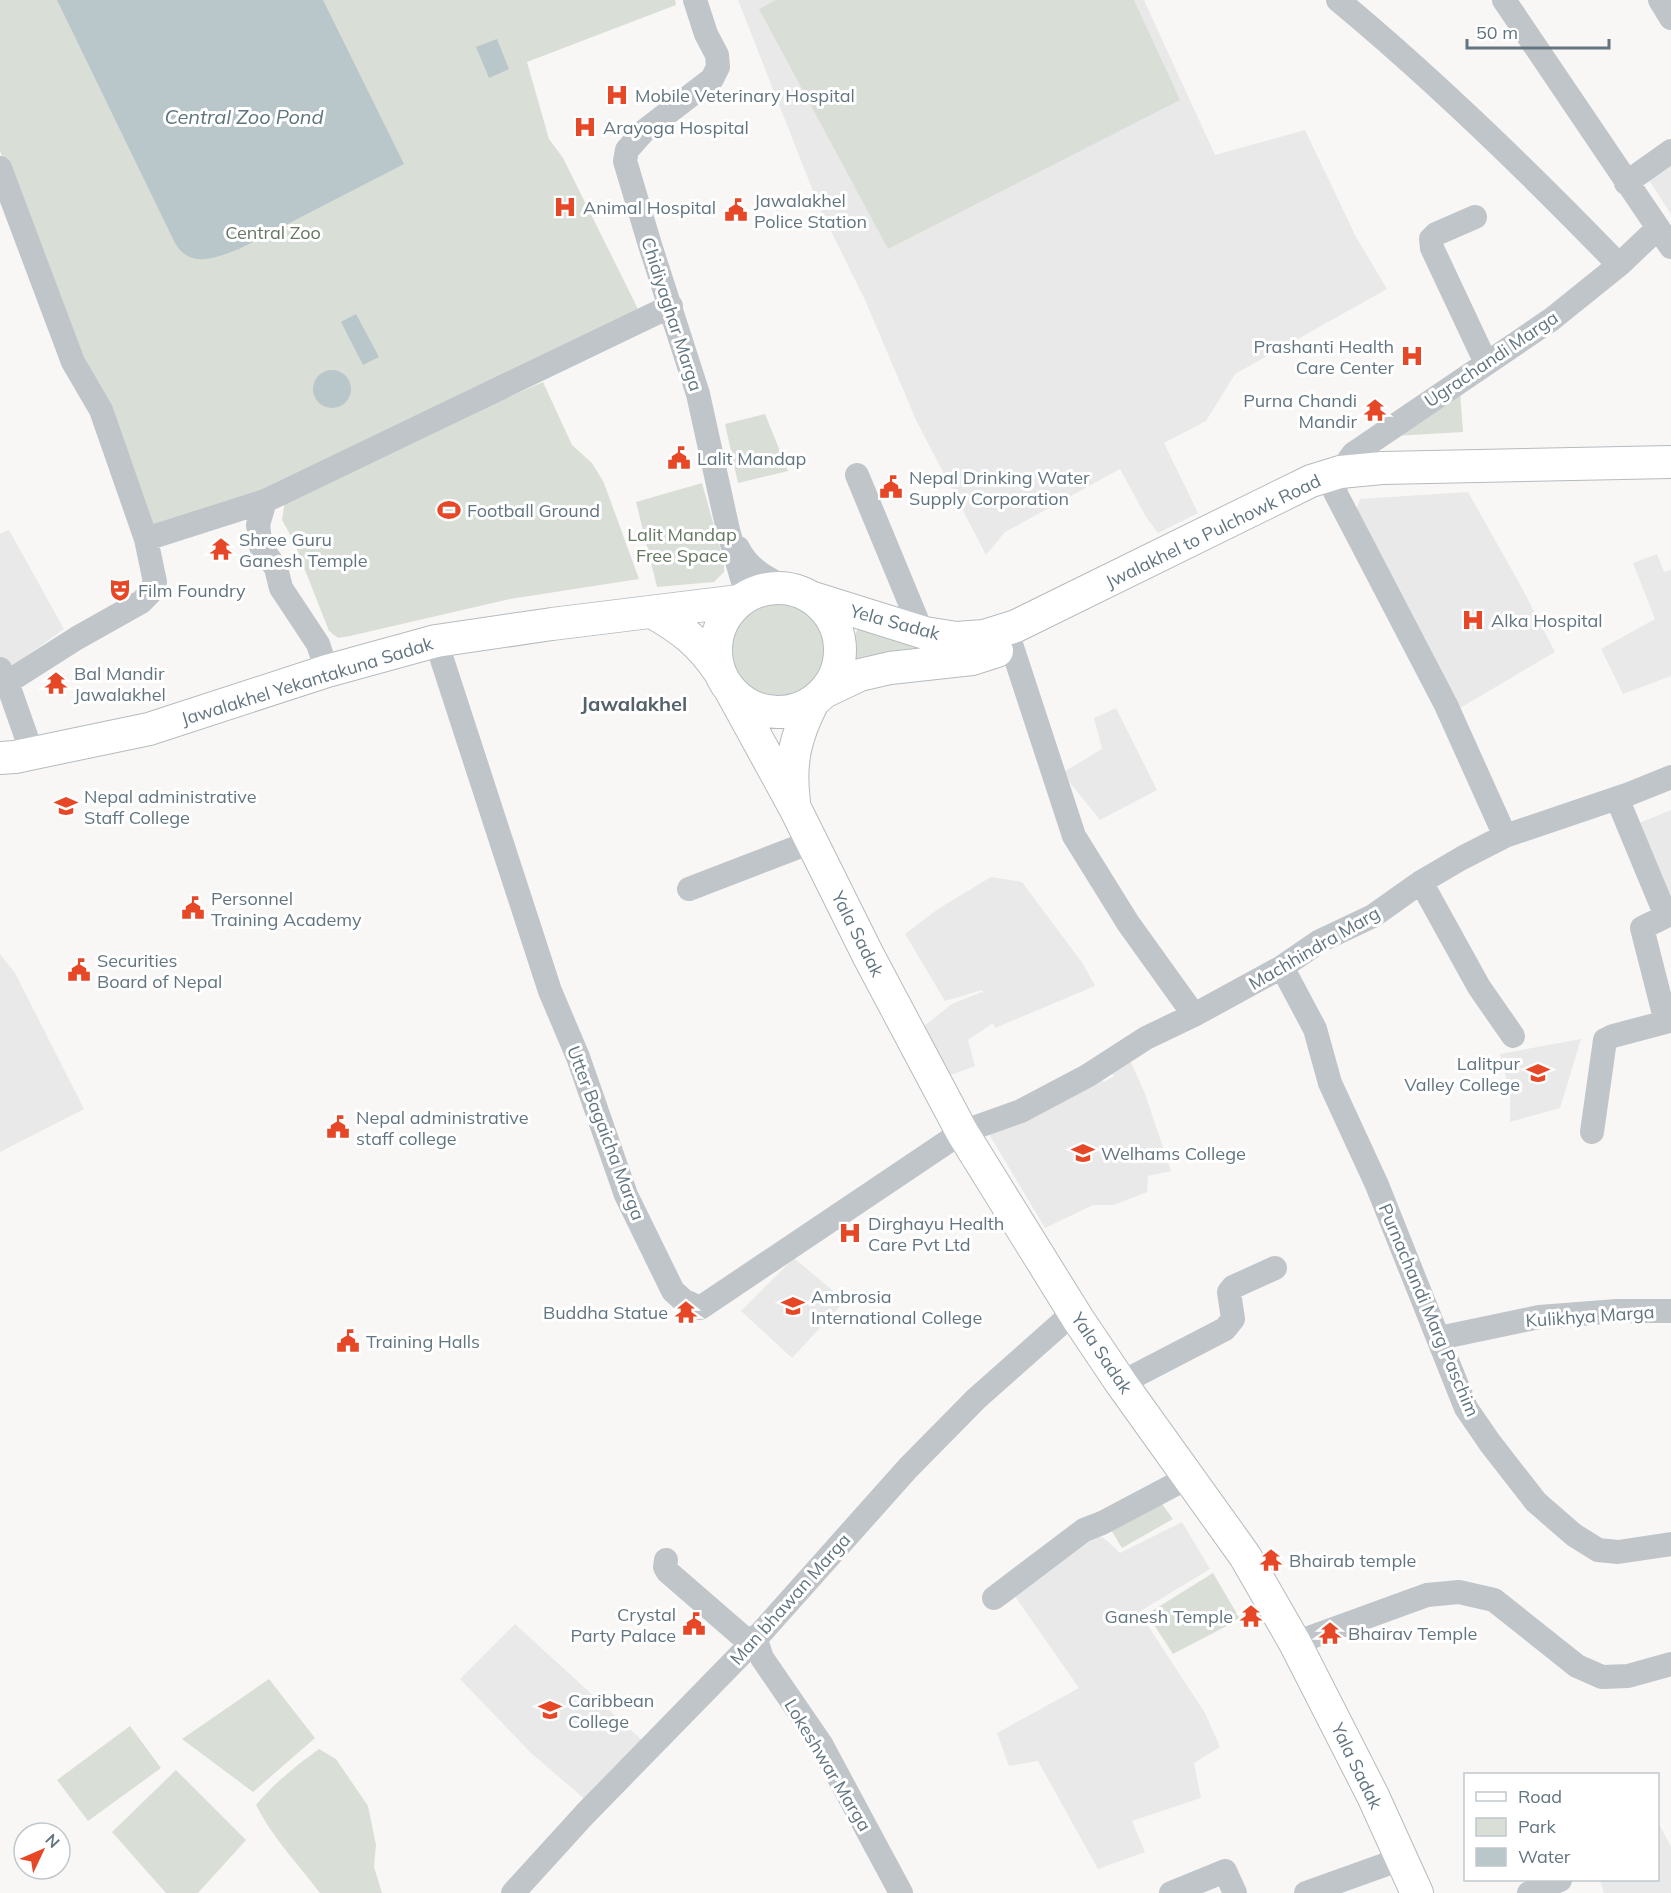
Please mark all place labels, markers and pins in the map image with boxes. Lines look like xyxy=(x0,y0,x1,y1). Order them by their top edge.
hospital icon: Mobile Veterinary Hospital xyxy=(604,82,630,108)
place label: Mobile Veterinary Hospital xyxy=(635,84,855,107)
hospital icon: Arayoga Hospital xyxy=(572,114,598,140)
place label: Arayoga Hospital xyxy=(603,116,749,139)
place label: Jawalakhel Police Station xyxy=(754,189,867,233)
hospital icon: Animal Hospital xyxy=(552,194,578,220)
place label: Animal Hospital xyxy=(583,196,716,219)
public building icon: Jawalakhel Police Station xyxy=(723,197,749,223)
place label: Prashanti Health Care Center xyxy=(1254,335,1394,379)
hospital icon: Prashanti Health Care Center xyxy=(1399,343,1425,369)
place label: Purna Chandi Mandir xyxy=(1243,389,1357,433)
temple icon: Purna Chandi Mandir xyxy=(1362,397,1388,423)
public building icon: Lalit Mandap xyxy=(666,445,692,471)
place label: Lalit Mandap xyxy=(697,447,806,470)
place label: Nepal Drinking Water Supply Corporation xyxy=(909,466,1090,510)
public building icon: Nepal Drinking Water Supply Corporation xyxy=(878,474,904,500)
sports icon: Football Ground xyxy=(436,497,462,523)
place label: Football Ground xyxy=(467,499,600,522)
place label: Shree Guru Ganesh Temple xyxy=(239,528,367,572)
temple icon: Shree Guru Ganesh Temple xyxy=(208,536,234,562)
theatre icon: Film Foundry xyxy=(107,577,133,603)
place label: Film Foundry xyxy=(138,579,246,602)
hospital icon: Alka Hospital xyxy=(1460,607,1486,633)
place label: Alka Hospital xyxy=(1491,609,1603,632)
place label: Bal Mandir Jawalakhel xyxy=(74,662,166,706)
temple icon: Bal Mandir Jawalakhel xyxy=(43,670,69,696)
place label: Nepal administrative Staff College xyxy=(84,785,257,829)
school or university icon: Nepal administrative Staff College xyxy=(53,793,79,819)
place label: Personnel Training Academy xyxy=(211,887,362,931)
public building icon: Personnel Training Academy xyxy=(180,895,206,921)
place label: Securities Board of Nepal xyxy=(97,949,222,993)
public building icon: Securities Board of Nepal xyxy=(66,957,92,983)
place label: Lalitpur Valley College xyxy=(1404,1052,1520,1096)
school or university icon: Lalitpur Valley College xyxy=(1525,1060,1551,1086)
place label: Nepal administrative staff college xyxy=(356,1106,529,1150)
public building icon: Nepal administrative staff college xyxy=(325,1114,351,1140)
school or university icon: Welhams College xyxy=(1070,1140,1096,1166)
place label: Welhams College xyxy=(1101,1142,1246,1165)
place label: Dirghayu Health Care Pvt Ltd xyxy=(868,1212,1004,1256)
hospital icon: Dirghayu Health Care Pvt Ltd xyxy=(837,1220,863,1246)
place label: Ambrosia International College xyxy=(811,1285,982,1329)
school or university icon: Ambrosia International College xyxy=(780,1293,806,1319)
temple icon: Buddha Statue xyxy=(673,1299,699,1325)
place label: Buddha Statue xyxy=(543,1301,668,1324)
public building icon: Training Halls xyxy=(335,1328,361,1354)
place label: Training Halls xyxy=(366,1330,480,1353)
temple icon: Bhairab temple xyxy=(1258,1547,1284,1573)
place label: Bhairab temple xyxy=(1289,1549,1416,1572)
place label: Crystal Party Palace xyxy=(571,1603,676,1647)
temple icon: Ganesh Temple xyxy=(1238,1603,1264,1629)
place label: Ganesh Temple xyxy=(1105,1605,1233,1628)
public building icon: Crystal Party Palace xyxy=(681,1611,707,1637)
temple icon: Bhairav Temple xyxy=(1317,1620,1343,1646)
place label: Bhairav Temple xyxy=(1348,1622,1477,1645)
place label: Caribbean College xyxy=(568,1689,654,1733)
school or university icon: Caribbean College xyxy=(537,1697,563,1723)

